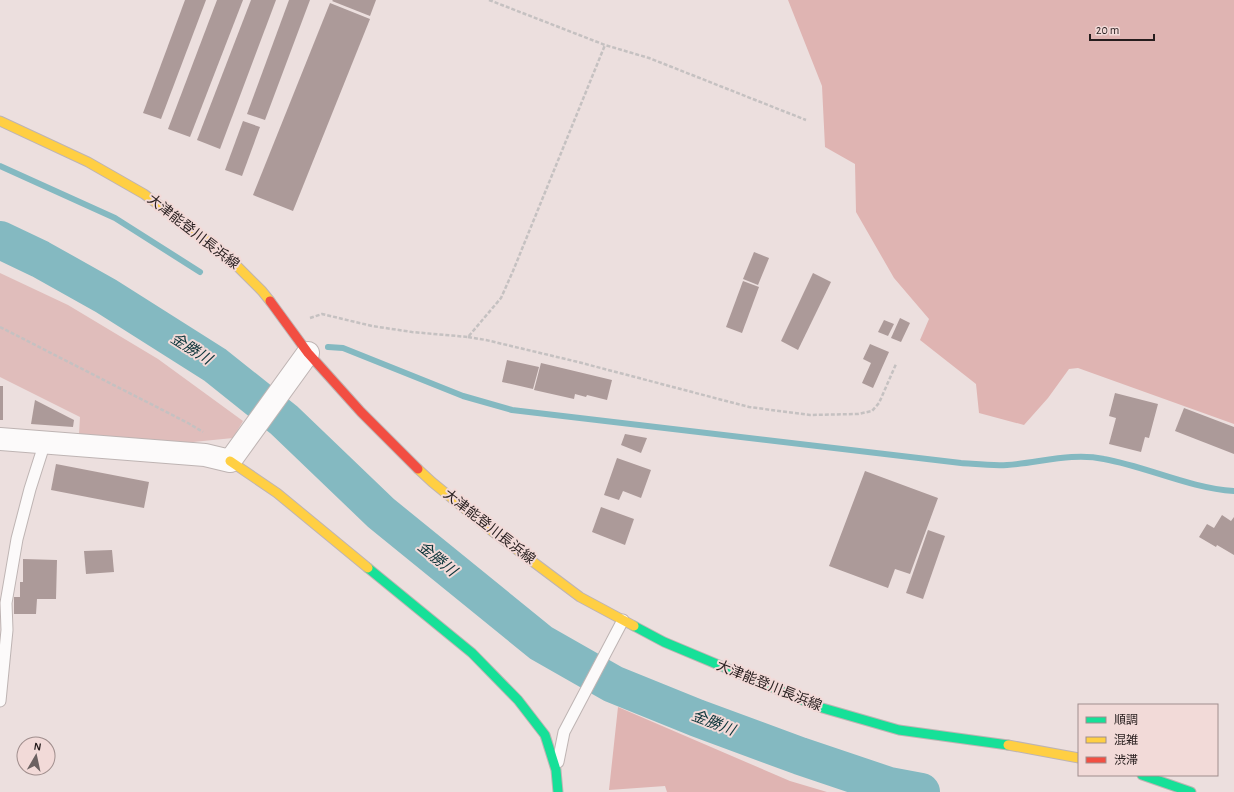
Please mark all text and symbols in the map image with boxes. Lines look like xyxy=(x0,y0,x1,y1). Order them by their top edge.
scale bar xyxy=(1090,16,1154,42)
text: 20 m xyxy=(1096,24,1119,36)
street label: 大津能登川長浜線 xyxy=(145,190,243,272)
water label: 金勝川 xyxy=(168,330,216,368)
street label: 大津能登川長浜線 xyxy=(441,485,539,567)
water label: 金勝川 xyxy=(415,538,461,580)
street label: 大津能登川長浜線 xyxy=(714,657,824,713)
legend xyxy=(1078,704,1218,776)
water label: 金勝川 xyxy=(689,707,739,739)
text: 順調 xyxy=(1114,714,1138,726)
text: 混雑 xyxy=(1114,733,1138,746)
north arrow xyxy=(16,736,56,776)
text: N xyxy=(33,741,42,753)
text: 渋滞 xyxy=(1114,754,1138,766)

